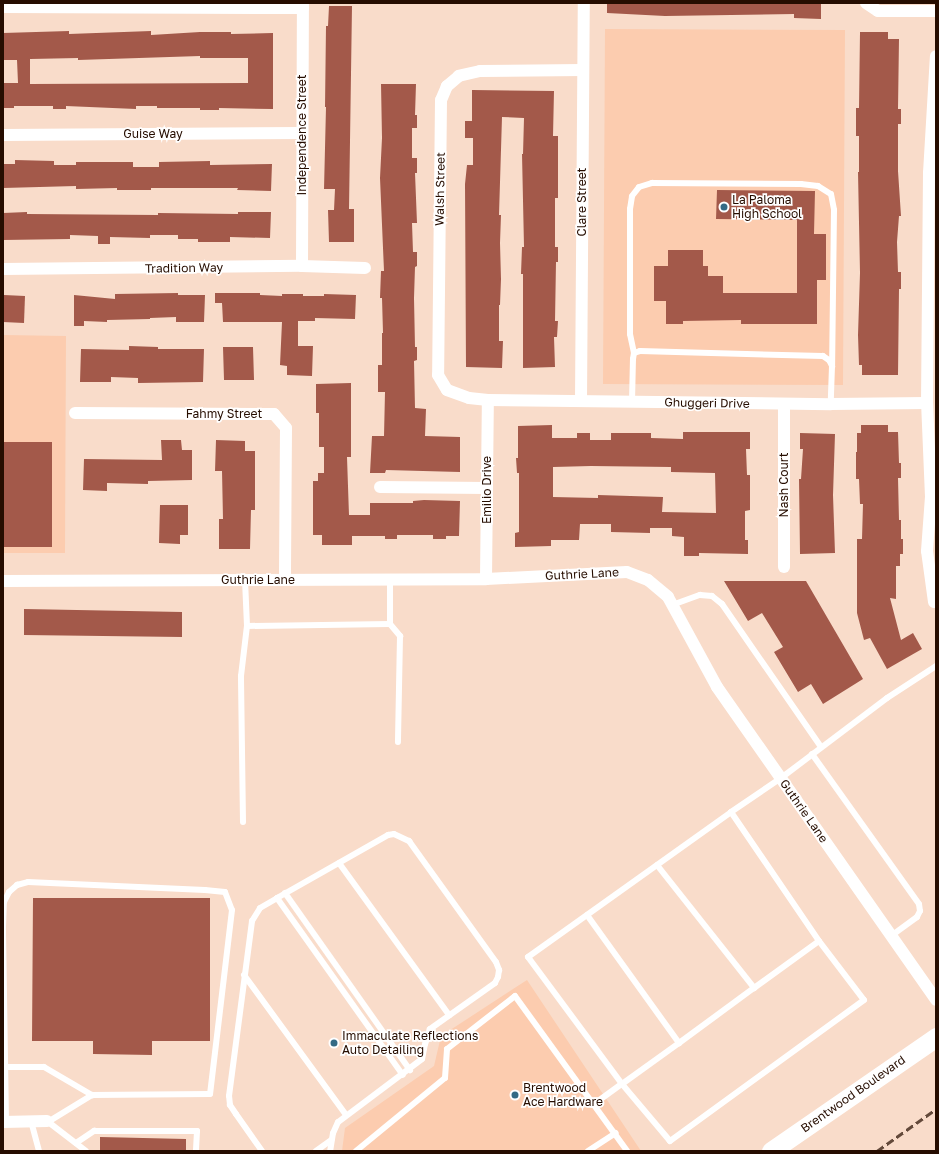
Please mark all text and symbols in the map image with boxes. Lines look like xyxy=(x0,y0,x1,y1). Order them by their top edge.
street label: Independence Street xyxy=(295,75,309,195)
street label: Guise Way xyxy=(123,127,183,141)
street label: Walsh Street xyxy=(432,152,448,226)
street label: Clare Street xyxy=(575,168,589,236)
place label: La Paloma High School xyxy=(732,193,802,221)
marker: La Paloma High School xyxy=(719,202,729,212)
street label: Tradition Way xyxy=(145,260,223,276)
street label: Ghuggeri Drive xyxy=(664,395,750,411)
street label: Fahmy Street xyxy=(186,407,262,421)
street label: Nash Court xyxy=(777,453,791,517)
street label: Emilio Drive xyxy=(480,456,494,524)
street label: Guthrie Lane xyxy=(545,565,619,583)
street label: Guthrie Lane xyxy=(221,573,295,587)
street label: Guthrie Lane xyxy=(777,777,831,845)
place label: Immaculate Reflections Auto Detailing xyxy=(342,1029,478,1057)
marker: Immaculate Reflections Auto Detailing xyxy=(329,1038,339,1048)
street label: Brentwood Boulevard xyxy=(798,1053,908,1135)
place label: Brentwood Ace Hardware xyxy=(523,1081,603,1109)
marker: Brentwood Ace Hardware xyxy=(510,1090,520,1100)

